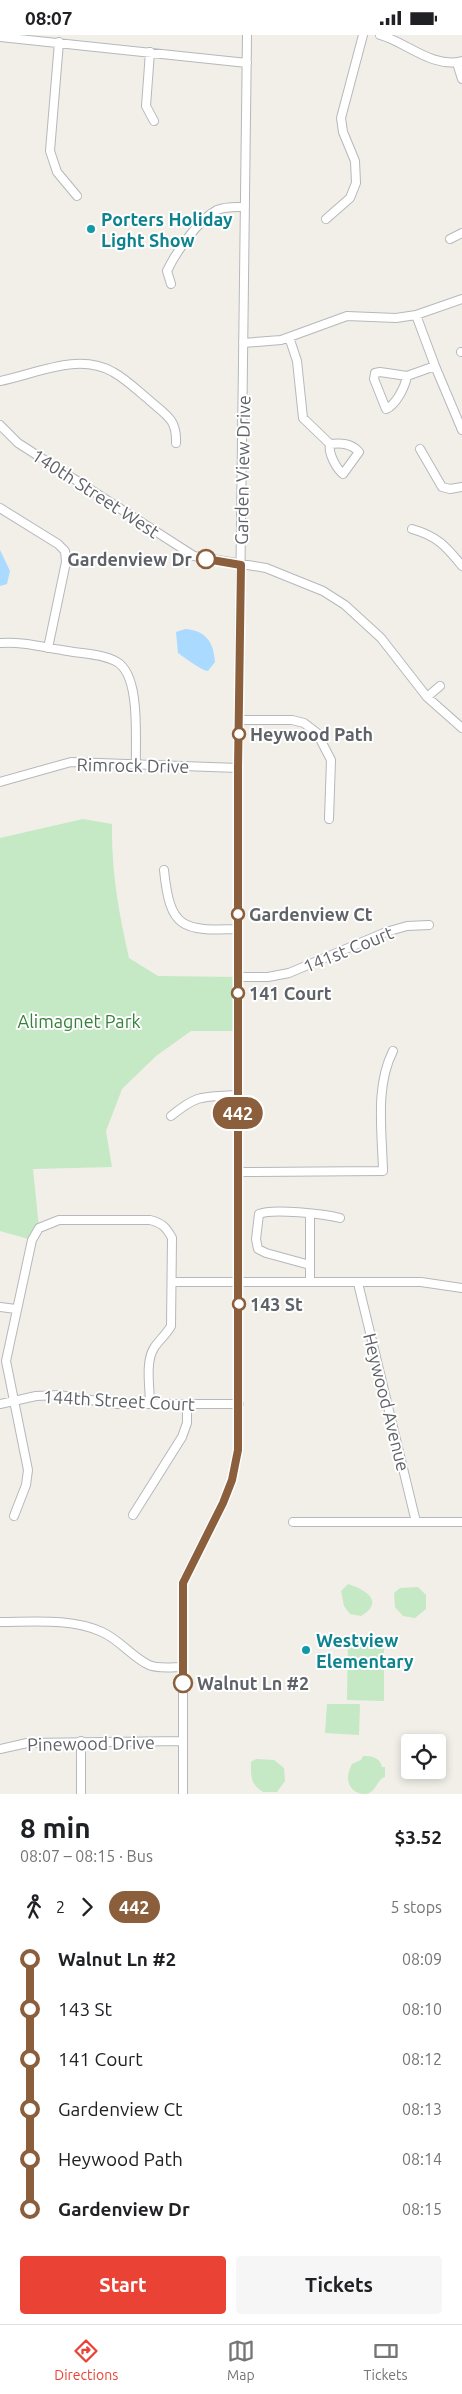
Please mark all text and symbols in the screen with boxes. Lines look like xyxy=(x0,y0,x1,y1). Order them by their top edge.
text: 08:07 xyxy=(25,7,73,29)
place label: Porters Holiday Light Show xyxy=(101,209,233,250)
marker: Porters Holiday Light Show xyxy=(85,223,97,235)
street label: Garden View Drive xyxy=(231,395,253,545)
street label: 140th Street West xyxy=(29,444,163,542)
place label: Gardenview Dr xyxy=(67,549,193,569)
marker: Gardenview Dr xyxy=(196,549,216,569)
place label: Heywood Path xyxy=(250,724,373,744)
marker: Heywood Path xyxy=(232,727,246,741)
street label: Rimrock Drive xyxy=(77,754,189,776)
place label: Gardenview Ct xyxy=(249,904,373,924)
marker: Gardenview Ct xyxy=(231,907,245,921)
street label: 141st Court xyxy=(300,922,396,976)
place label: 141 Court xyxy=(249,983,332,1003)
marker: 141 Court xyxy=(231,986,245,1000)
park label: Alimagnet Park xyxy=(17,1011,141,1031)
line badge: 442 xyxy=(209,1097,267,1129)
text: 442 xyxy=(223,1103,253,1123)
place label: 143 St xyxy=(250,1294,303,1314)
marker: 143 St xyxy=(232,1297,246,1311)
street label: Heywood Avenue xyxy=(360,1331,414,1473)
street label: 144th Street Court xyxy=(43,1386,195,1414)
place label: Westview Elementary xyxy=(316,1630,414,1671)
marker: Westview Elementary xyxy=(300,1644,312,1656)
marker: Walnut Ln #2 xyxy=(173,1673,193,1693)
place label: Walnut Ln #2 xyxy=(197,1673,309,1693)
street label: Pinewood Drive xyxy=(27,1732,155,1754)
map controls xyxy=(401,1734,446,1779)
button: locate xyxy=(401,1734,446,1779)
text: 8 min xyxy=(20,1812,91,1843)
text: $3.52 xyxy=(394,1826,442,1848)
text: 08:07 – 08:15 · Bus xyxy=(20,1847,153,1865)
icon: walk xyxy=(20,1893,48,1921)
icon: forward xyxy=(73,1893,101,1921)
text: 442 xyxy=(119,1897,150,1917)
text: 2 xyxy=(56,1898,65,1916)
text: 5 stops xyxy=(390,1898,442,1916)
text: Walnut Ln #2 xyxy=(58,1948,176,1970)
text: 08:09 xyxy=(402,1950,442,1968)
text: 143 St xyxy=(58,1998,112,2020)
text: 08:10 xyxy=(402,2000,442,2018)
text: 141 Court xyxy=(58,2048,143,2070)
text: 08:12 xyxy=(402,2050,442,2068)
text: Gardenview Ct xyxy=(58,2098,183,2120)
text: 08:13 xyxy=(402,2100,442,2118)
text: Heywood Path xyxy=(58,2148,183,2170)
text: 08:14 xyxy=(402,2150,442,2168)
text: Gardenview Dr xyxy=(58,2198,190,2220)
text: 08:15 xyxy=(402,2200,442,2218)
button: Start xyxy=(20,2256,226,2314)
button: Tickets xyxy=(236,2256,442,2314)
tab: Directions xyxy=(54,2337,118,2383)
tab: Map xyxy=(227,2337,255,2383)
tab: Tickets xyxy=(364,2337,408,2383)

